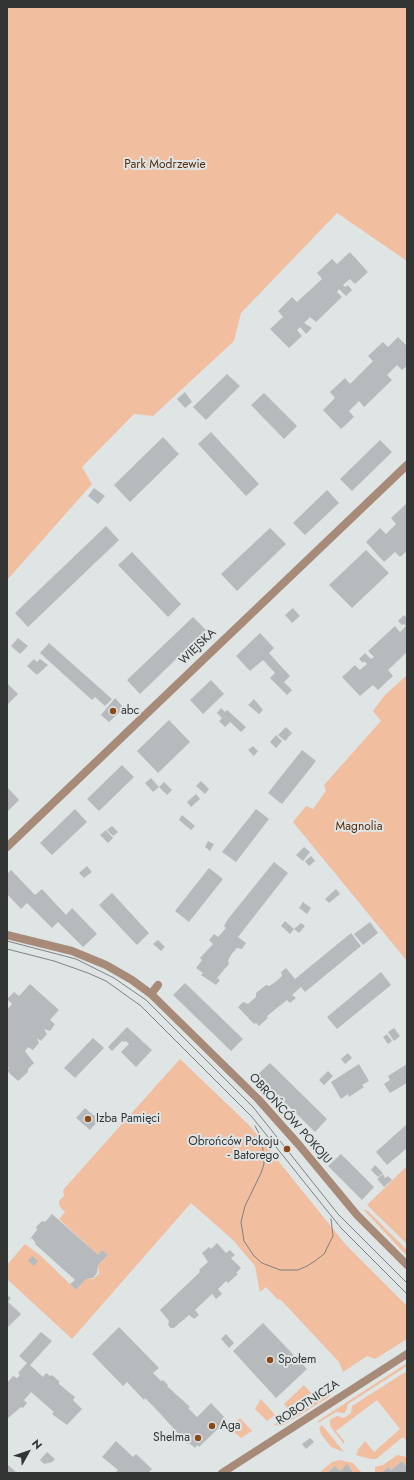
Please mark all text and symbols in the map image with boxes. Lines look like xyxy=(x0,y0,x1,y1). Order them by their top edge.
park label: Park Modrzewie xyxy=(124,158,206,172)
street label: WIEJSKA xyxy=(177,626,219,668)
place label: abc xyxy=(121,704,139,718)
marker: abc xyxy=(108,706,118,716)
park label: Magnolia xyxy=(336,820,382,834)
street label: OBROŃCÓW POKOJU xyxy=(246,1071,334,1167)
place label: Izba Pamięci xyxy=(96,1112,160,1126)
marker: Izba Pamięci xyxy=(83,1114,93,1124)
place label: Obrońców Pokoju - Batorego xyxy=(188,1135,279,1163)
marker: Obrońców Pokoju - Batorego xyxy=(282,1144,292,1154)
place label: Społem xyxy=(278,1353,316,1367)
marker: Społem xyxy=(265,1355,275,1365)
street label: ROBOTNICZA xyxy=(274,1377,342,1429)
place label: Aga xyxy=(220,1419,241,1433)
marker: Aga xyxy=(207,1421,217,1431)
place label: Shelma xyxy=(153,1431,190,1445)
north arrow xyxy=(8,1432,48,1472)
marker: Shelma xyxy=(193,1433,203,1443)
text: N xyxy=(28,1436,46,1453)

